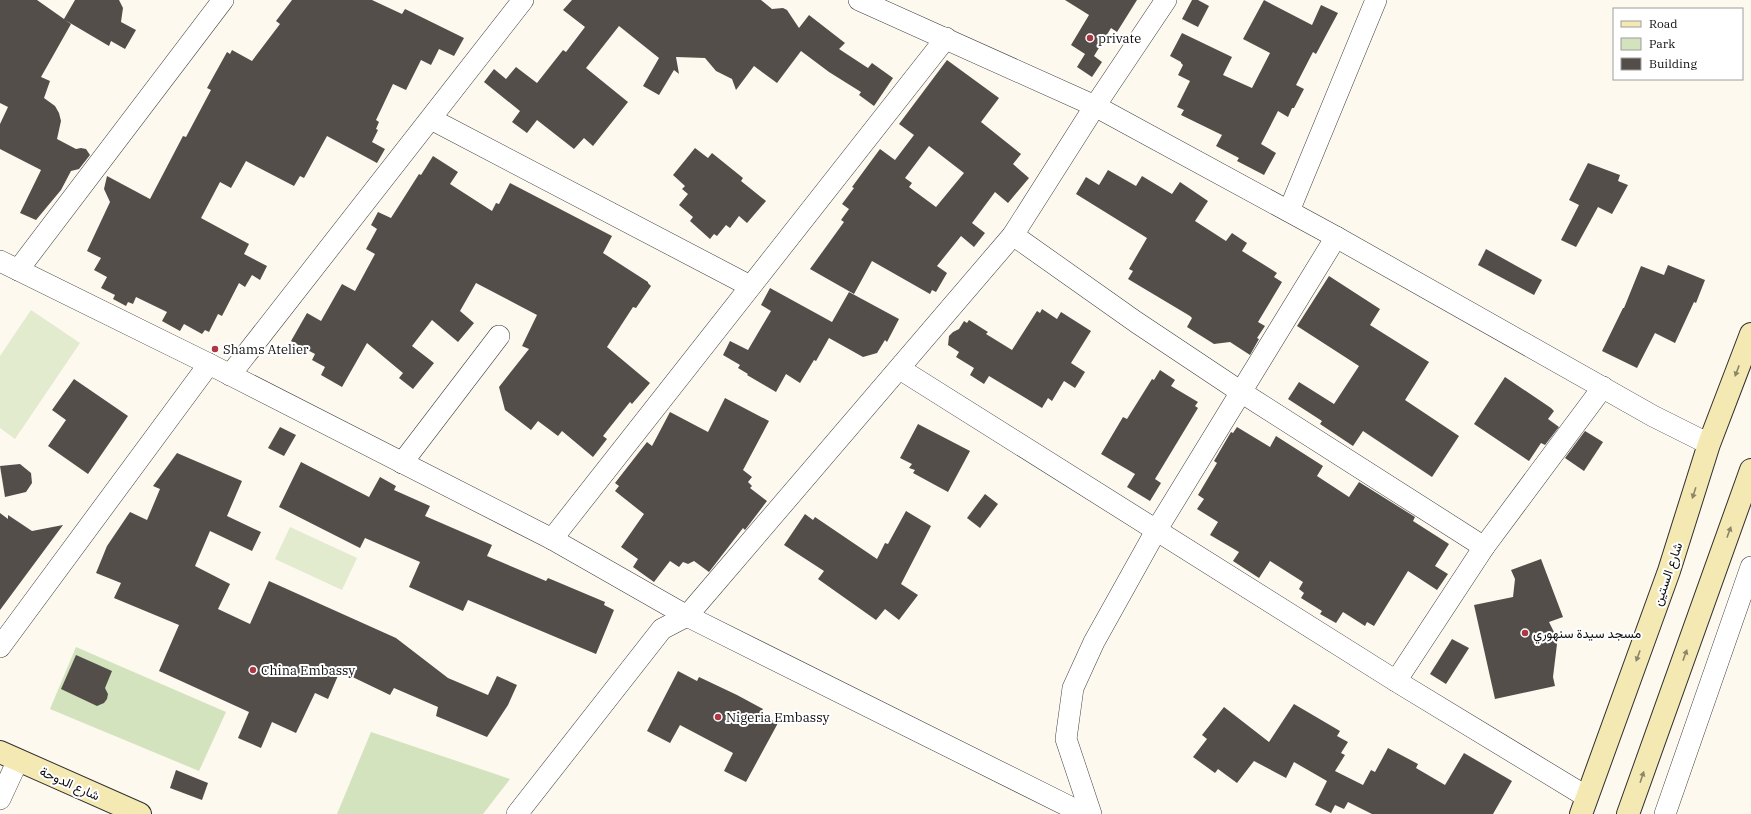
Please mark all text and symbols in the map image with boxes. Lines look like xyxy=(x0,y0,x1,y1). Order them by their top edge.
legend xyxy=(1613,8,1743,80)
text: Road xyxy=(1649,16,1678,31)
place label: private xyxy=(1098,30,1141,47)
marker: private xyxy=(1085,33,1095,43)
text: Park xyxy=(1649,36,1675,51)
text: Building xyxy=(1649,56,1697,71)
place label: Shams Atelier xyxy=(223,341,309,358)
marker: Shams Atelier xyxy=(210,344,220,354)
one-way arrow xyxy=(1734,365,1740,377)
one-way arrow xyxy=(1691,487,1697,499)
one-way arrow xyxy=(1726,526,1732,538)
street label: شارع الستين xyxy=(1649,540,1687,609)
place label: مسجد سيدة سنهوري xyxy=(1533,625,1641,644)
marker: مسجد سيدة سنهوري xyxy=(1520,628,1530,638)
one-way arrow xyxy=(1682,648,1688,660)
one-way arrow xyxy=(1634,650,1640,662)
place label: China Embassy xyxy=(261,662,355,679)
marker: China Embassy xyxy=(248,665,258,675)
place label: Nigeria Embassy xyxy=(726,709,829,726)
marker: Nigeria Embassy xyxy=(713,712,723,722)
street label: شارع الدوحة xyxy=(37,763,103,805)
one-way arrow xyxy=(1639,771,1645,783)

